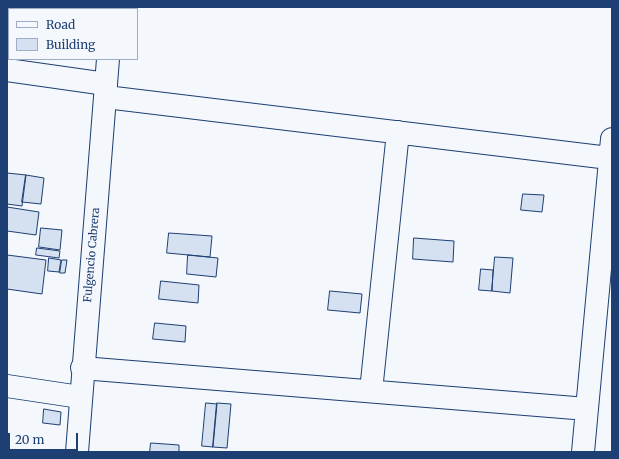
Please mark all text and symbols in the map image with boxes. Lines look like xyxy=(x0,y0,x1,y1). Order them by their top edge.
legend xyxy=(8,8,138,60)
text: Road xyxy=(46,17,75,32)
text: Building xyxy=(46,37,95,52)
street label: Fulgencio Cabrera xyxy=(81,207,103,303)
scale bar xyxy=(10,425,80,451)
text: 20 m xyxy=(15,432,44,447)

